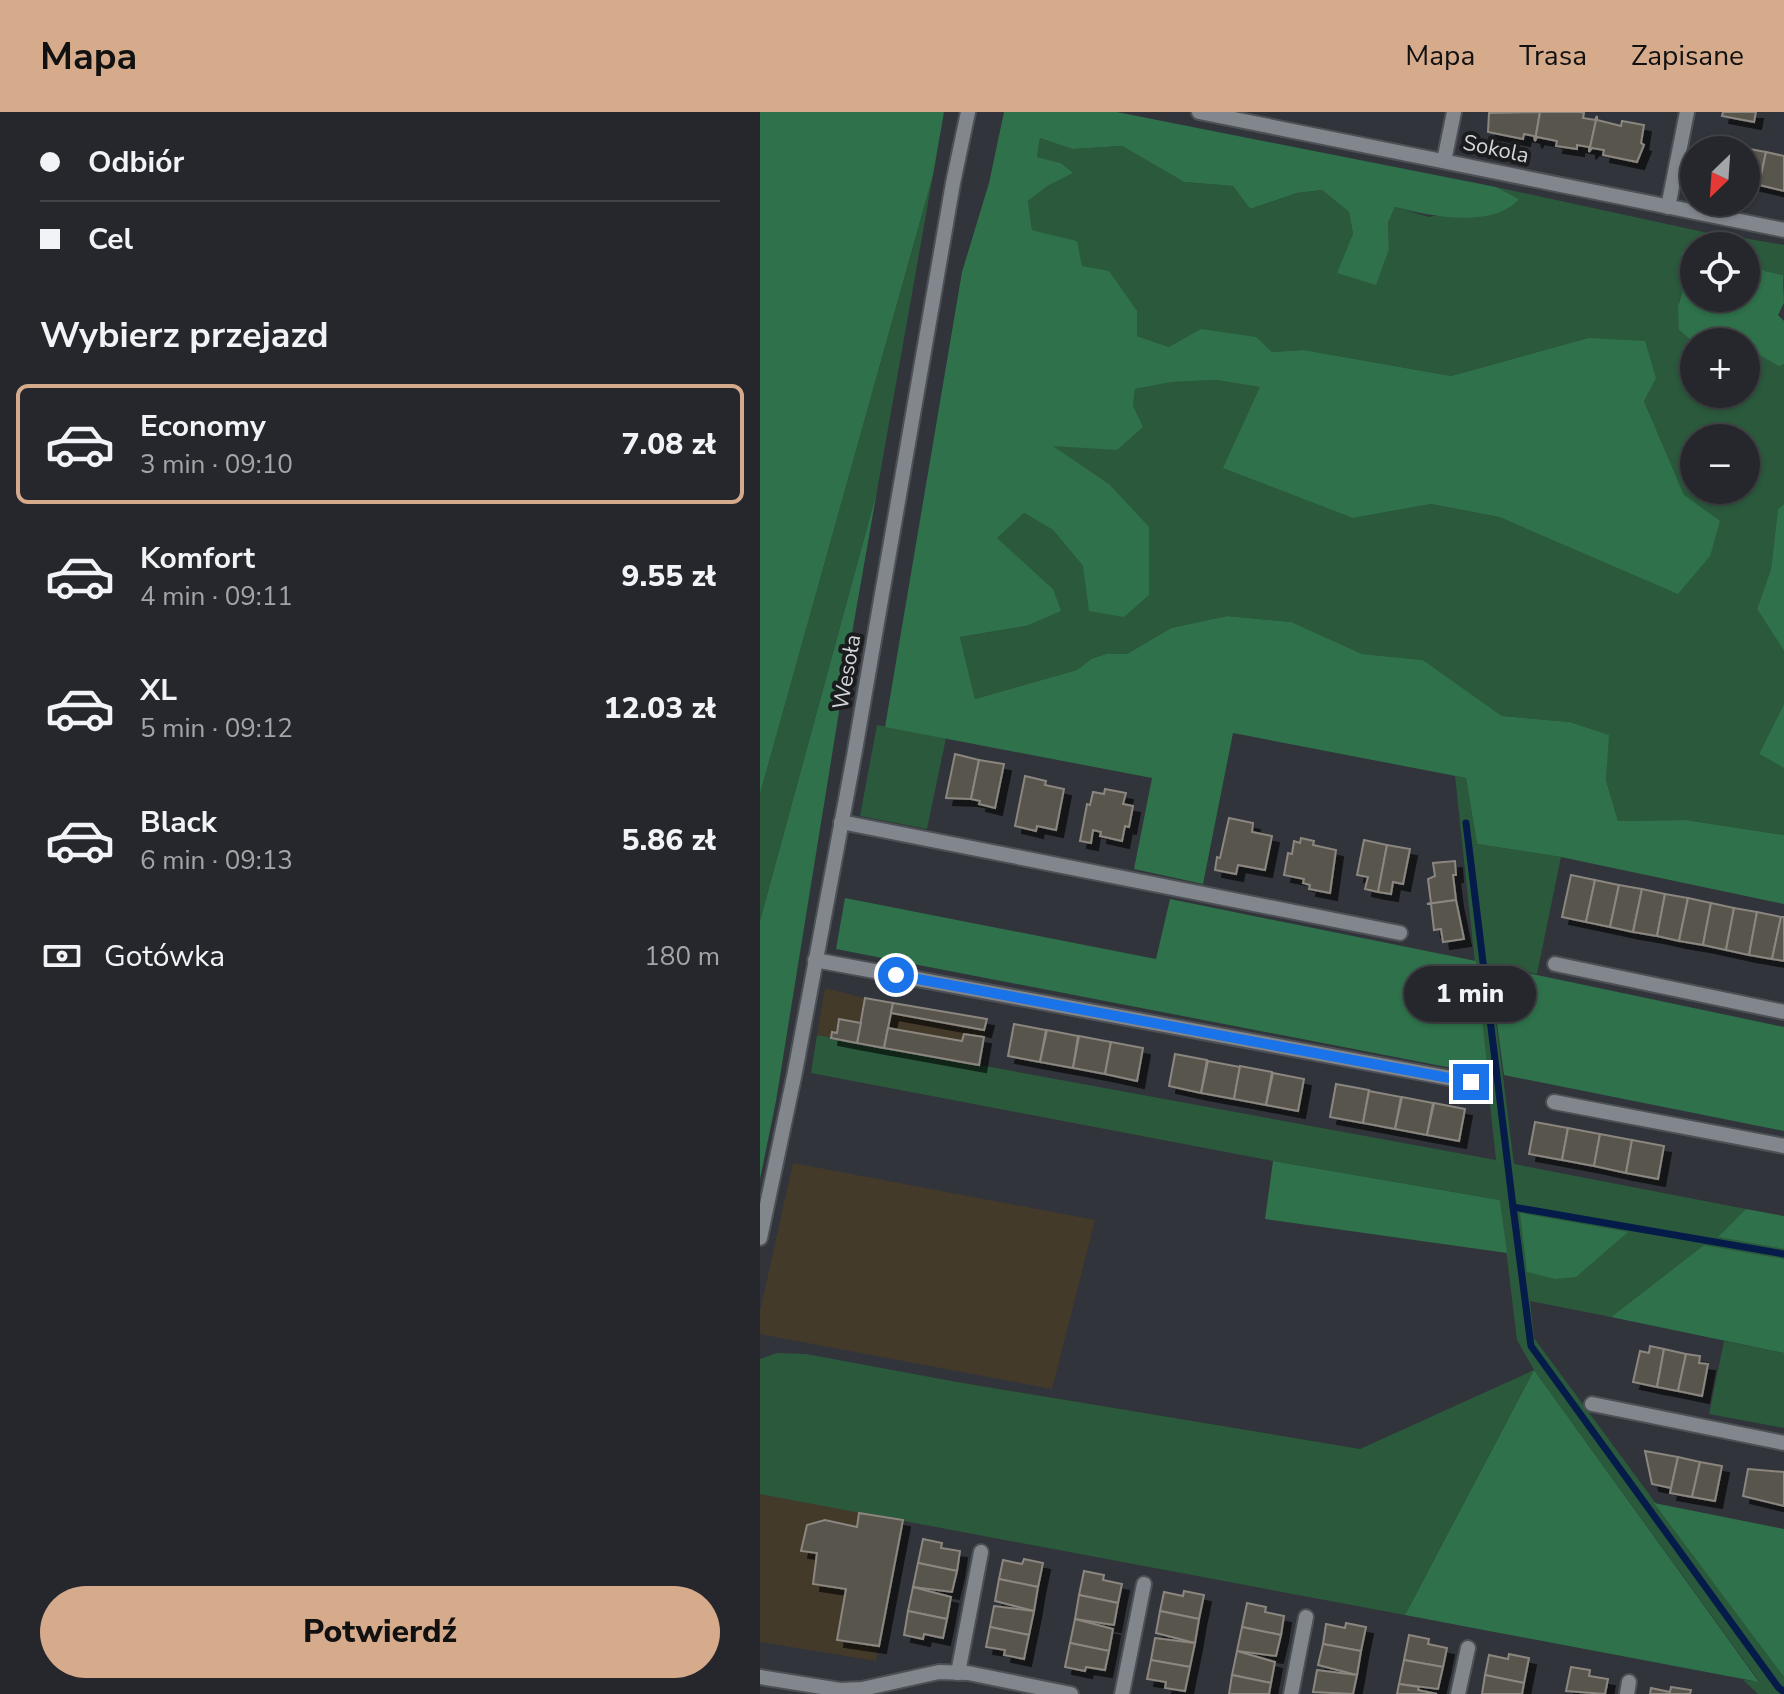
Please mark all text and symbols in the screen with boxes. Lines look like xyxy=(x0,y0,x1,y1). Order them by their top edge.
text: Mapa xyxy=(40,31,137,82)
text: Mapa xyxy=(1405,37,1475,75)
text: Trasa xyxy=(1519,37,1587,75)
text: Zapisane xyxy=(1631,37,1744,75)
street label: Sokola xyxy=(1460,127,1532,171)
north arrow xyxy=(1680,136,1760,216)
map controls xyxy=(1680,136,1760,504)
text: Odbiór xyxy=(88,142,184,183)
text: Cel xyxy=(88,219,133,260)
button: locate xyxy=(1680,232,1760,312)
text: Wybierz przejazd xyxy=(40,311,329,360)
button: + xyxy=(1680,328,1760,408)
text: Economy xyxy=(140,406,266,447)
icon: car xyxy=(44,408,116,480)
text: 7.08 zł xyxy=(621,424,716,465)
button: − xyxy=(1680,424,1760,504)
text: 3 min · 09:10 xyxy=(140,447,293,482)
text: Komfort xyxy=(140,538,255,579)
icon: car xyxy=(44,540,116,612)
text: 9.55 zł xyxy=(621,556,716,597)
text: 4 min · 09:11 xyxy=(140,579,293,614)
street label: Wesoła xyxy=(826,632,868,712)
text: XL xyxy=(140,670,177,711)
icon: car xyxy=(44,672,116,744)
text: 12.03 zł xyxy=(603,688,716,729)
text: 5 min · 09:12 xyxy=(140,711,293,746)
text: Black xyxy=(140,802,217,843)
icon: car xyxy=(44,804,116,876)
text: 5.86 zł xyxy=(621,820,716,861)
text: 6 min · 09:13 xyxy=(140,843,293,878)
icon: cash xyxy=(40,934,84,978)
text: Gotówka xyxy=(104,936,225,977)
text: 180 m xyxy=(644,939,720,974)
route start xyxy=(878,957,914,993)
callout: 1 min xyxy=(1405,966,1537,1022)
text: 1 min xyxy=(1436,976,1504,1011)
route end xyxy=(1453,1064,1489,1100)
button: Potwierdź xyxy=(40,1586,720,1678)

